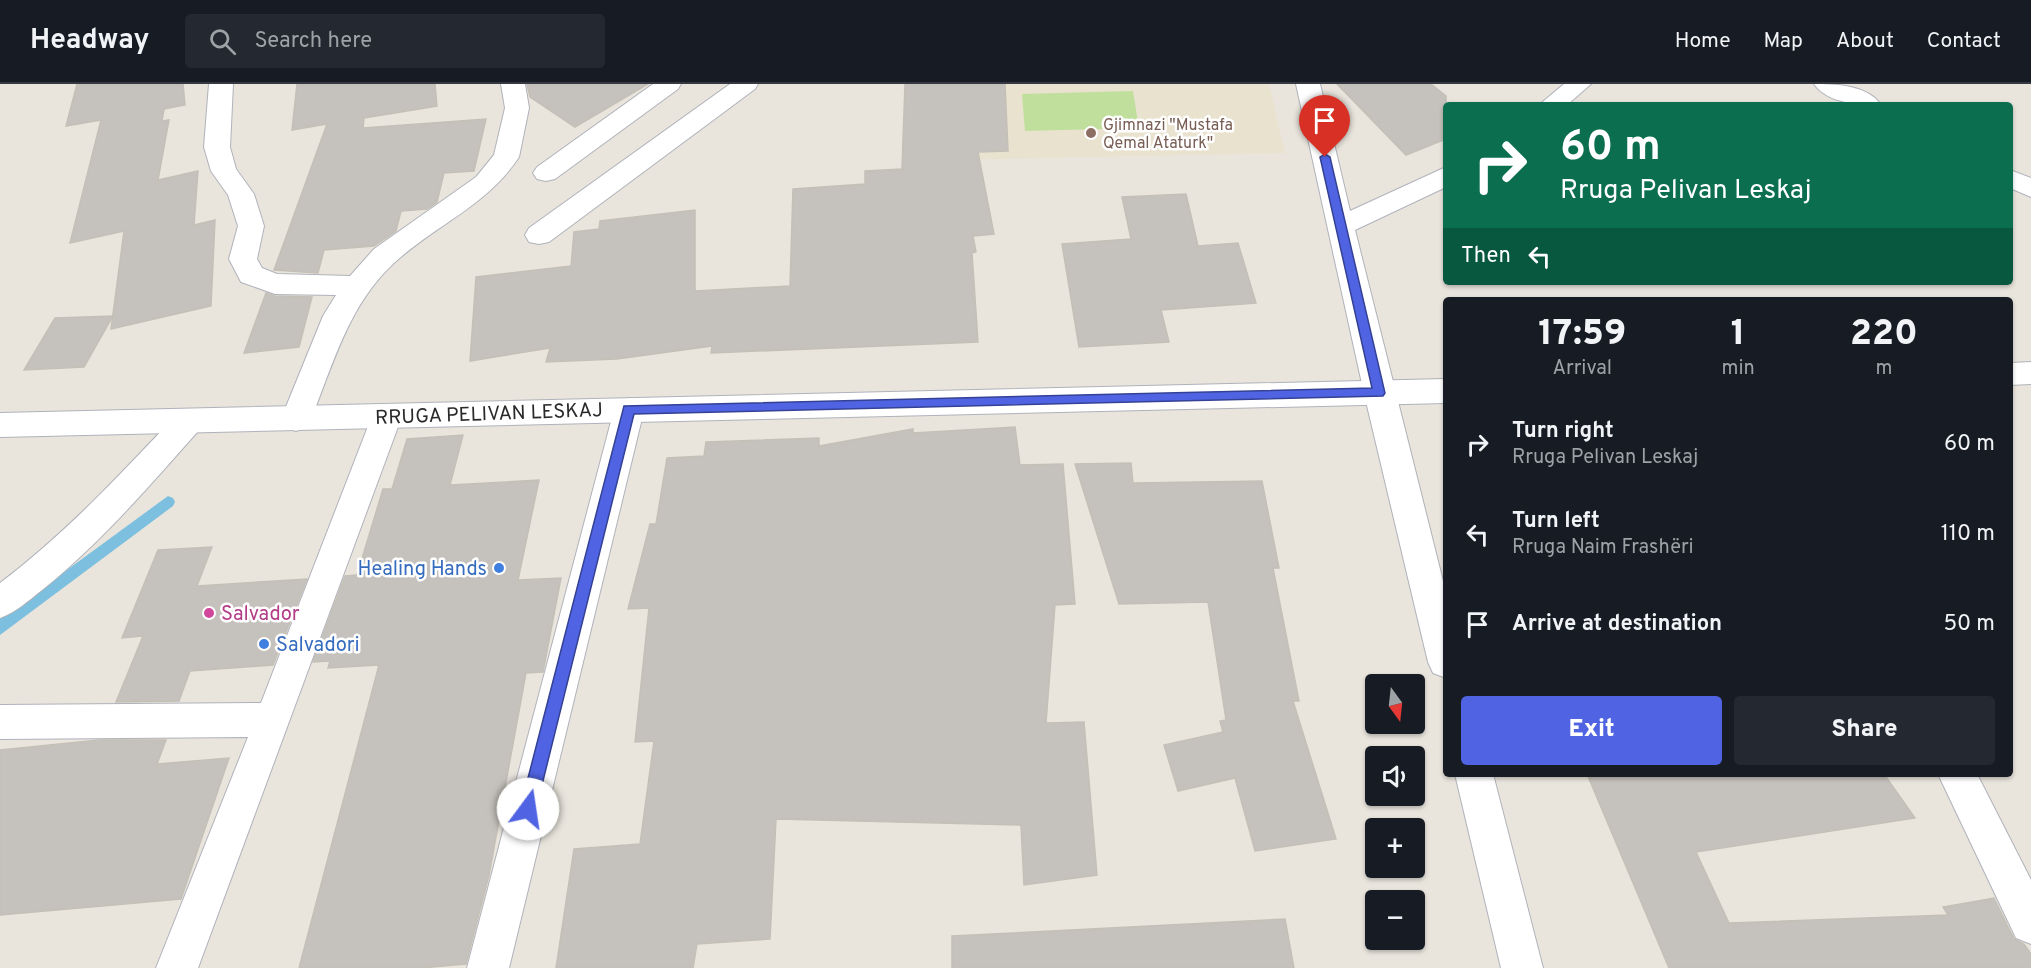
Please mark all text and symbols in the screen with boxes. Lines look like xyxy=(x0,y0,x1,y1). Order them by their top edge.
search box xyxy=(185,14,605,68)
text: Headway xyxy=(30,23,149,59)
icon: search xyxy=(206,25,239,58)
text: Search here xyxy=(254,28,372,55)
text: Home xyxy=(1675,28,1731,55)
text: Map xyxy=(1764,28,1803,55)
text: About xyxy=(1836,28,1894,55)
text: Contact xyxy=(1927,28,2001,55)
pin xyxy=(1299,95,1350,157)
icon: arrive xyxy=(1308,104,1341,137)
place label: Gjimnazi "Mustafa Qemal Ataturk" xyxy=(1103,116,1233,154)
text: 60 m xyxy=(1560,122,1661,175)
marker: Gjimnazi "Mustafa Qemal Ataturk" xyxy=(1084,126,1098,140)
icon: right xyxy=(1461,126,1539,204)
text: Rruga Pelivan Leskaj xyxy=(1560,174,1812,208)
icon: left xyxy=(1523,240,1556,273)
text: Then xyxy=(1461,243,1511,270)
text: 17:59 xyxy=(1538,312,1626,358)
text: 1 xyxy=(1731,312,1745,358)
text: 220 xyxy=(1850,312,1918,358)
text: Arrival xyxy=(1552,356,1612,382)
text: min xyxy=(1721,356,1755,382)
text: m xyxy=(1875,356,1892,382)
street label: RRUGA PELIVAN LESKAJ xyxy=(375,398,604,432)
text: Turn right xyxy=(1512,418,1614,445)
icon: right xyxy=(1461,428,1494,461)
text: 60 m xyxy=(1944,431,1995,458)
text: Rruga Pelivan Leskaj xyxy=(1512,445,1698,471)
text: Turn left xyxy=(1512,508,1600,535)
icon: left xyxy=(1461,518,1494,551)
text: 110 m xyxy=(1941,521,1995,548)
text: Rruga Naim Frashëri xyxy=(1512,535,1694,561)
place label: Healing Hands xyxy=(358,557,487,583)
marker: Healing Hands xyxy=(492,561,506,575)
place label: Salvador xyxy=(221,602,300,628)
marker: Salvador xyxy=(202,606,216,620)
icon: arrive xyxy=(1461,608,1494,641)
text: Arrive at destination xyxy=(1512,611,1722,638)
text: 50 m xyxy=(1943,611,1995,638)
place label: Salvadori xyxy=(276,633,359,659)
marker: Salvadori xyxy=(257,637,271,651)
north arrow xyxy=(1365,674,1425,734)
map controls xyxy=(1365,674,1425,950)
button: Exit xyxy=(1461,696,1722,765)
button: Share xyxy=(1734,696,1995,765)
button: sound xyxy=(1365,746,1425,806)
position arrow xyxy=(496,777,560,841)
button: + xyxy=(1365,818,1425,878)
button: − xyxy=(1365,890,1425,950)

